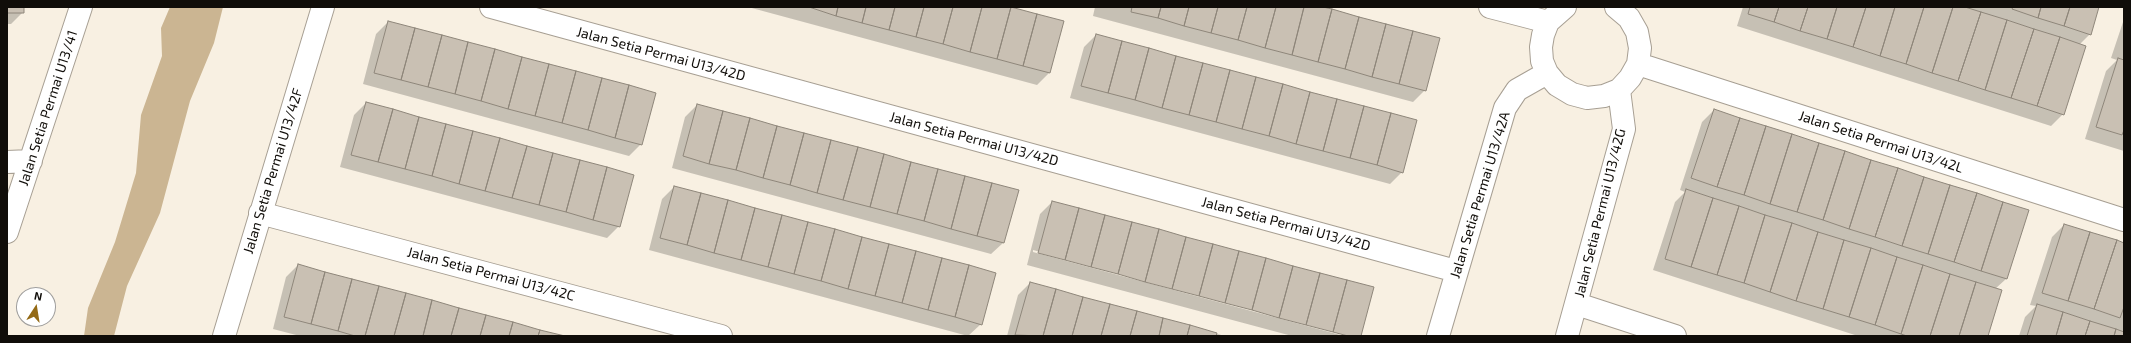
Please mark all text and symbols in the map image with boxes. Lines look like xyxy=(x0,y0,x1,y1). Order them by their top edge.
street label: Jalan Setia Permai U13/42D xyxy=(575,23,747,85)
street label: Jalan Setia Permai U13/41 xyxy=(15,28,81,188)
street label: Jalan Setia Permai U13/42F xyxy=(240,86,306,256)
street label: Jalan Setia Permai U13/42L xyxy=(1797,107,1965,177)
street label: Jalan Setia Permai U13/42D xyxy=(888,108,1060,170)
street label: Jalan Setia Permai U13/42A xyxy=(1447,110,1513,280)
street label: Jalan Setia Permai U13/42G xyxy=(1571,127,1629,299)
street label: Jalan Setia Permai U13/42D xyxy=(1200,193,1372,255)
street label: Jalan Setia Permai U13/42C xyxy=(405,244,577,304)
north arrow xyxy=(16,287,56,327)
text: N xyxy=(33,289,44,303)

